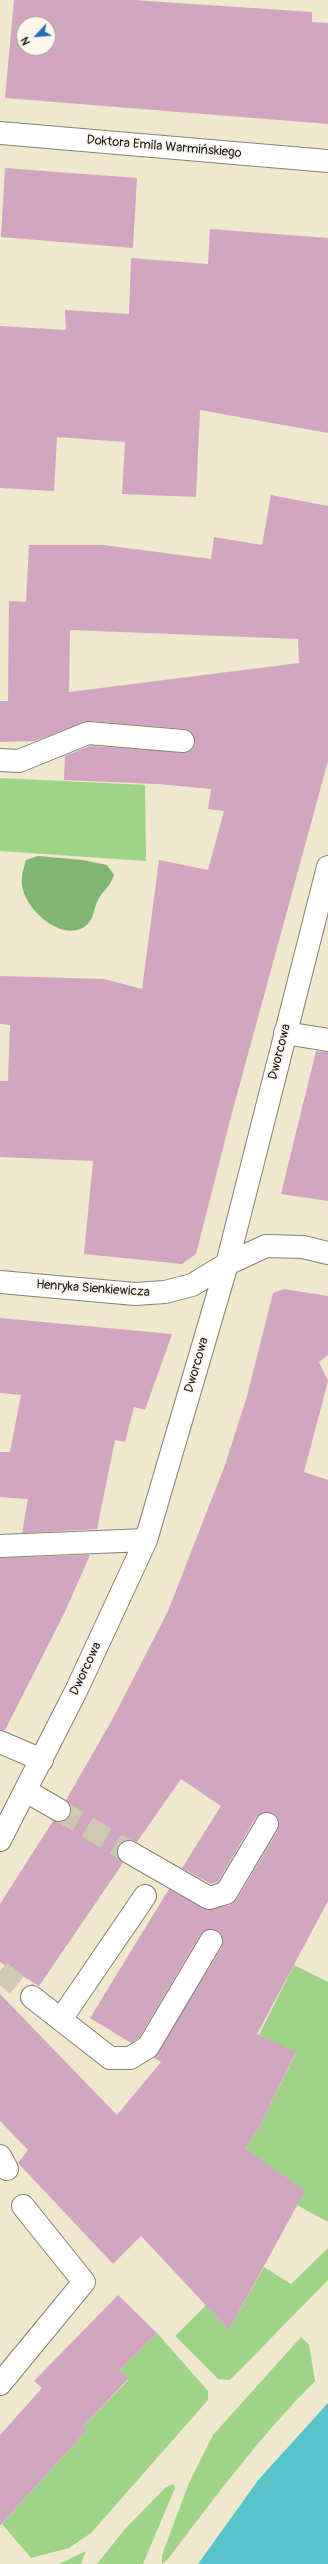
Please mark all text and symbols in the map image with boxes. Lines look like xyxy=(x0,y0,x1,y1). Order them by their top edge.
north arrow xyxy=(16,16,56,56)
text: N xyxy=(18,35,33,47)
street label: Doktora Emila Warmińskiego xyxy=(86,132,242,162)
street label: Dworcowa xyxy=(266,1023,294,1081)
street label: Henryka Sienkiewicza xyxy=(36,1277,150,1301)
street label: Dworcowa xyxy=(182,1336,212,1394)
street label: Dworcowa xyxy=(67,1640,105,1698)

